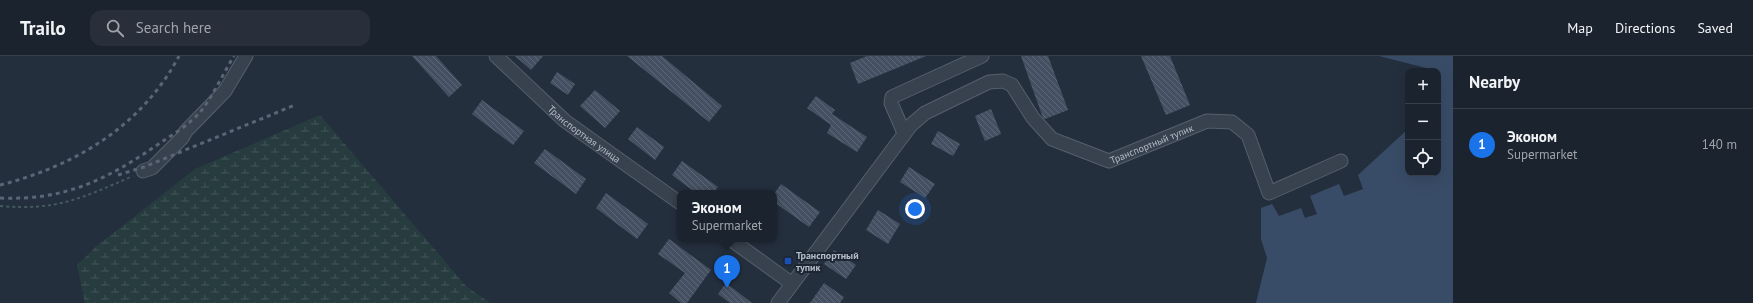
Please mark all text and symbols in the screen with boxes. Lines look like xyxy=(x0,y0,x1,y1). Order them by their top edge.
search box xyxy=(90,10,370,46)
text: Trailo xyxy=(20,16,66,40)
icon: search xyxy=(104,17,126,39)
text: Search here xyxy=(136,18,211,37)
text: Map xyxy=(1567,19,1593,37)
text: Directions xyxy=(1615,19,1675,37)
text: Saved xyxy=(1697,19,1733,37)
map controls xyxy=(1405,68,1441,176)
button: + xyxy=(1405,68,1441,104)
text: Nearby xyxy=(1469,71,1520,93)
street label: Транспортная улица xyxy=(545,102,623,166)
button: − xyxy=(1405,104,1441,140)
street label: Транспортный тупик xyxy=(1108,121,1195,167)
text: Эконом xyxy=(1507,127,1557,146)
text: 1 xyxy=(1478,136,1486,153)
text: 140 m xyxy=(1702,136,1737,153)
button: locate xyxy=(1405,140,1441,176)
text: Supermarket xyxy=(1507,146,1577,163)
popup xyxy=(677,190,777,242)
text: Эконом xyxy=(692,198,742,217)
your location xyxy=(905,199,925,219)
text: Supermarket xyxy=(692,217,762,234)
place label: Транспортный тупик xyxy=(796,249,859,274)
pin: 1 xyxy=(714,255,740,288)
marker: Транспортный тупик xyxy=(783,256,793,266)

